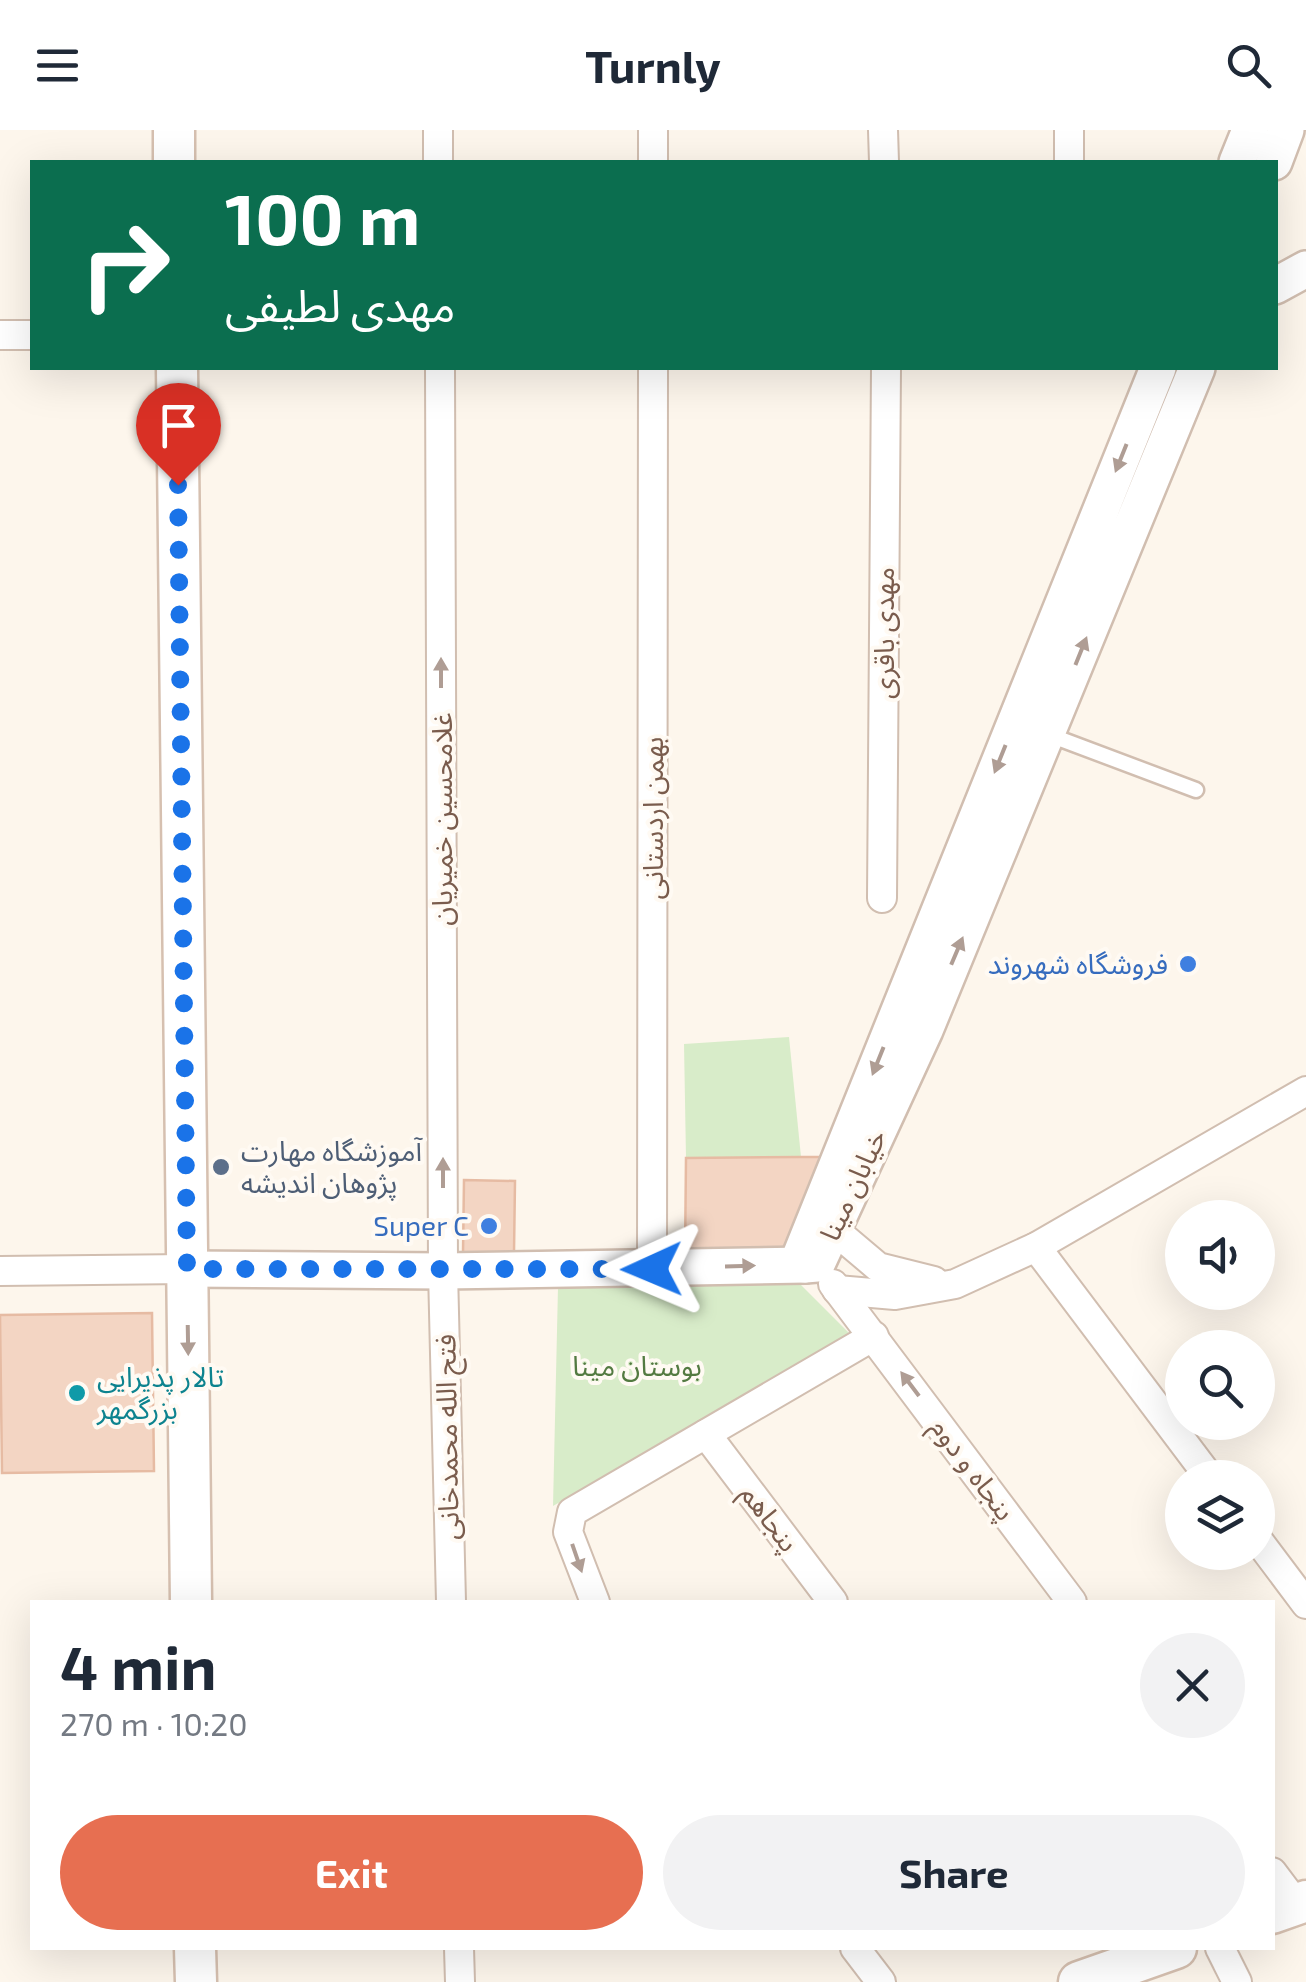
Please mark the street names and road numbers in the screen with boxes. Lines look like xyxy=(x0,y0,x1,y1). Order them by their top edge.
street label: مهدی باقری xyxy=(866,567,901,699)
street label: غلامحسین خمیریان xyxy=(424,712,459,926)
street label: بهمن اردستانی xyxy=(635,737,670,899)
street label: خیابان مینا xyxy=(812,1123,893,1246)
street label: فتح الله محمدخانی xyxy=(427,1334,470,1540)
street label: پنجاه و دوم xyxy=(920,1410,1023,1529)
street label: پنجاهم xyxy=(730,1477,807,1562)

